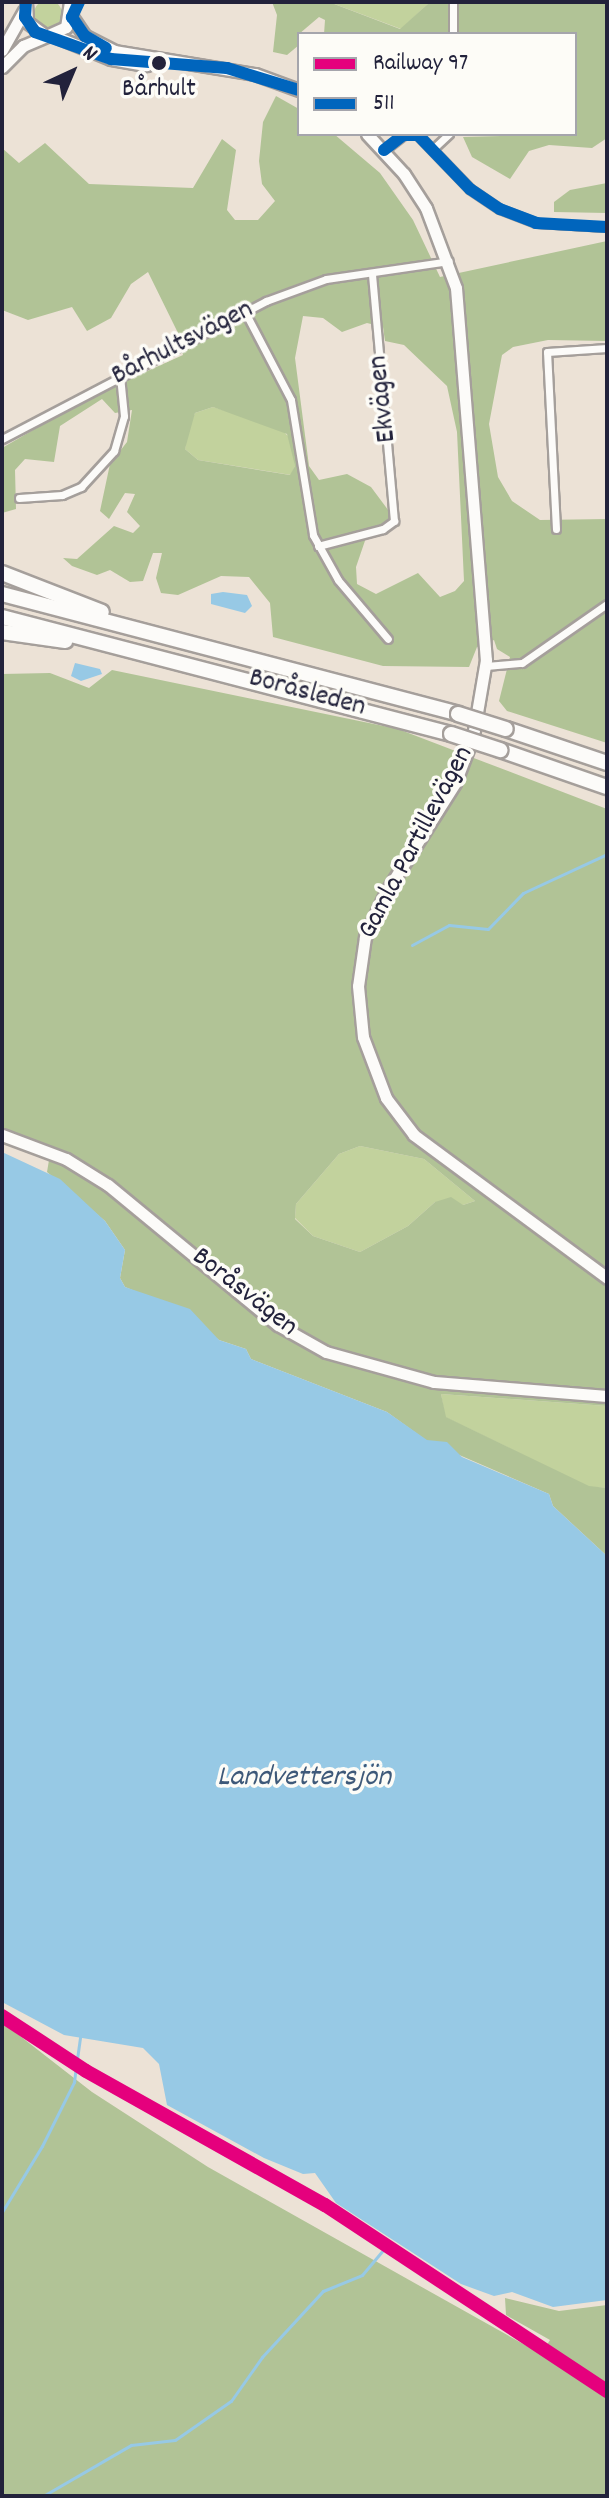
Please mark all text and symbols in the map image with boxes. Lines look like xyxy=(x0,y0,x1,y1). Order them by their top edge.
north arrow xyxy=(32,32,112,112)
legend xyxy=(297,32,577,136)
text: N xyxy=(74,39,104,69)
text: Railway 97 xyxy=(373,47,468,81)
marker: Bårhult xyxy=(151,55,167,71)
place label: Bårhult xyxy=(122,74,196,106)
text: 511 xyxy=(373,87,395,121)
street label: Bårhultsvägen xyxy=(107,294,259,394)
street label: Ekvägen xyxy=(363,354,405,444)
street label: Boråsleden xyxy=(245,662,369,726)
street label: Gamla Partillevägen xyxy=(352,741,482,945)
street label: Boråsvägen xyxy=(184,1241,304,1345)
water label: Landvettersjön xyxy=(217,1761,391,1797)

